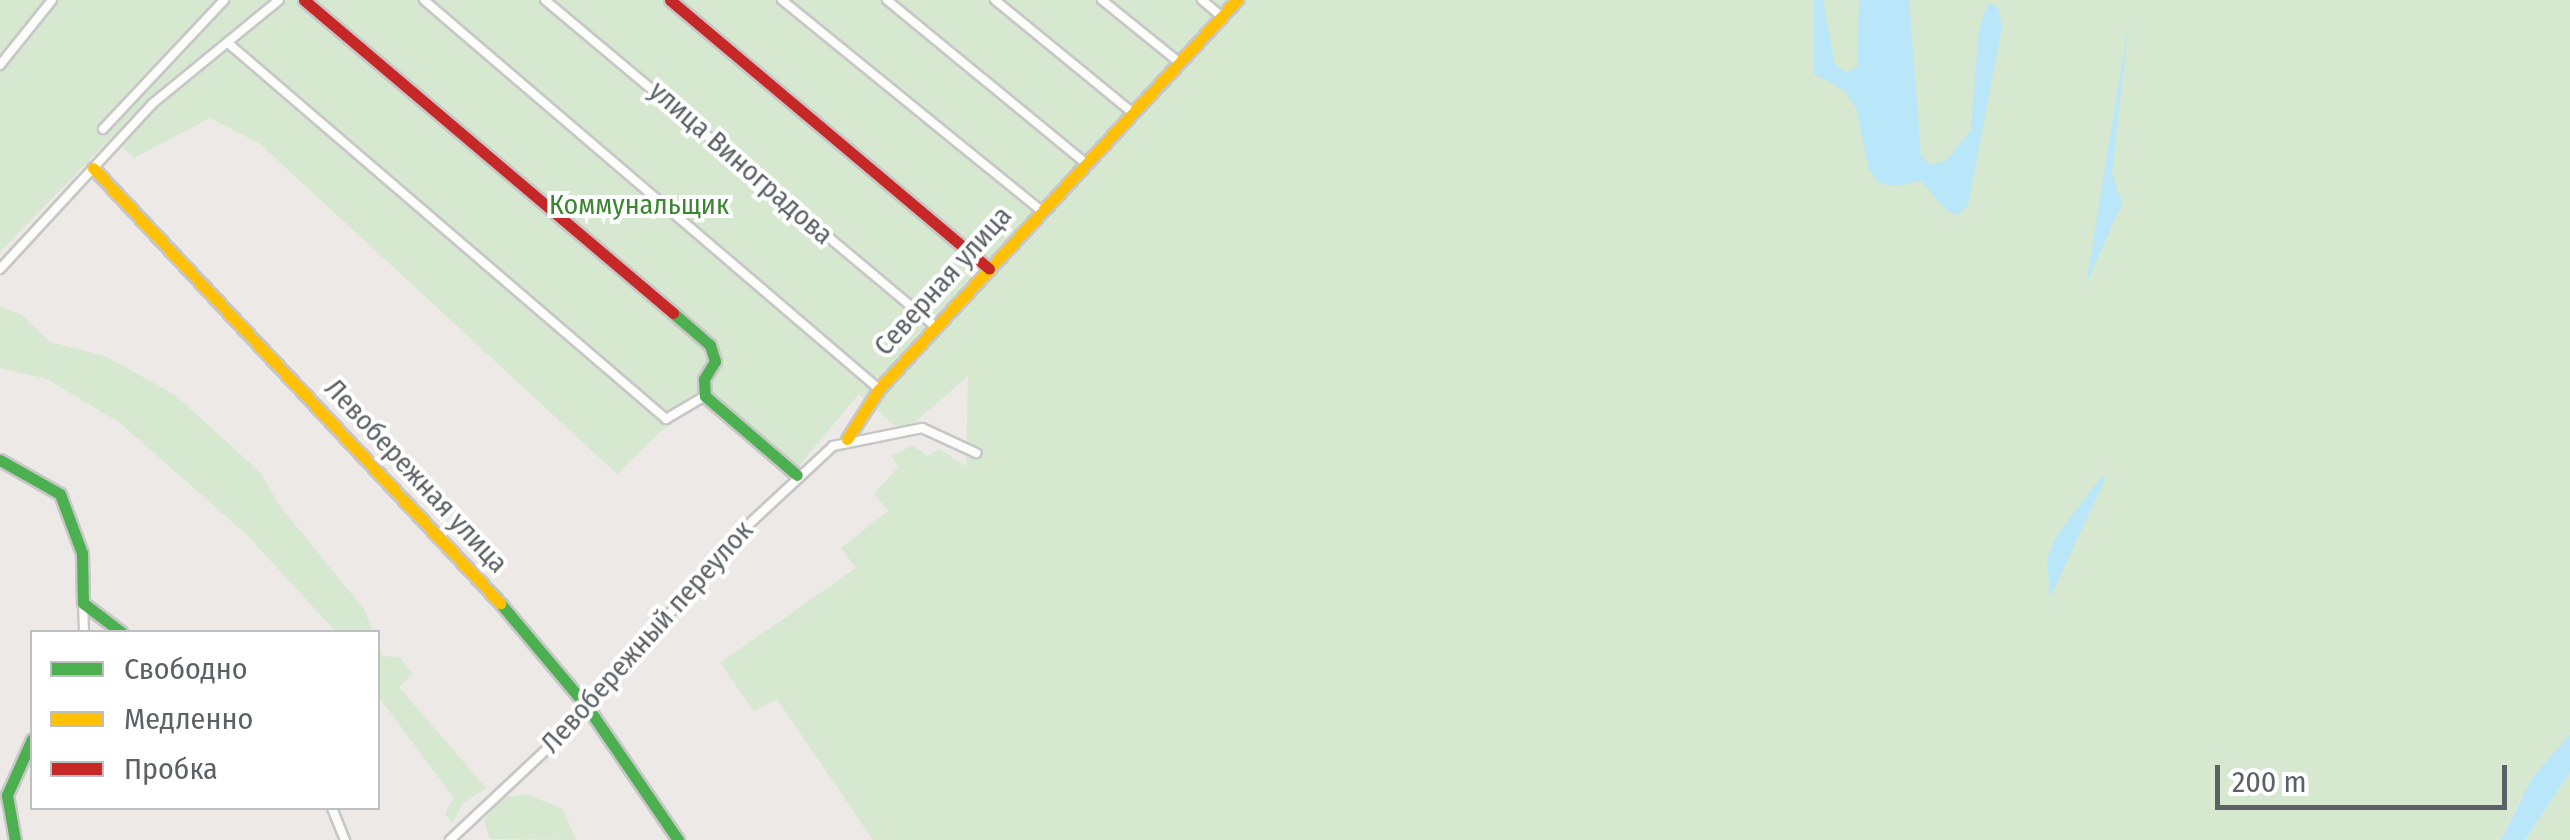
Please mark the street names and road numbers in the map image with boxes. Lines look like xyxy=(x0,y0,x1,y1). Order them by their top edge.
street label: улица Виноградова xyxy=(642,74,840,252)
street label: Северная улица xyxy=(867,199,1019,363)
street label: Левобережная улица xyxy=(317,372,515,580)
street label: Левобережный переулок xyxy=(534,514,760,760)

